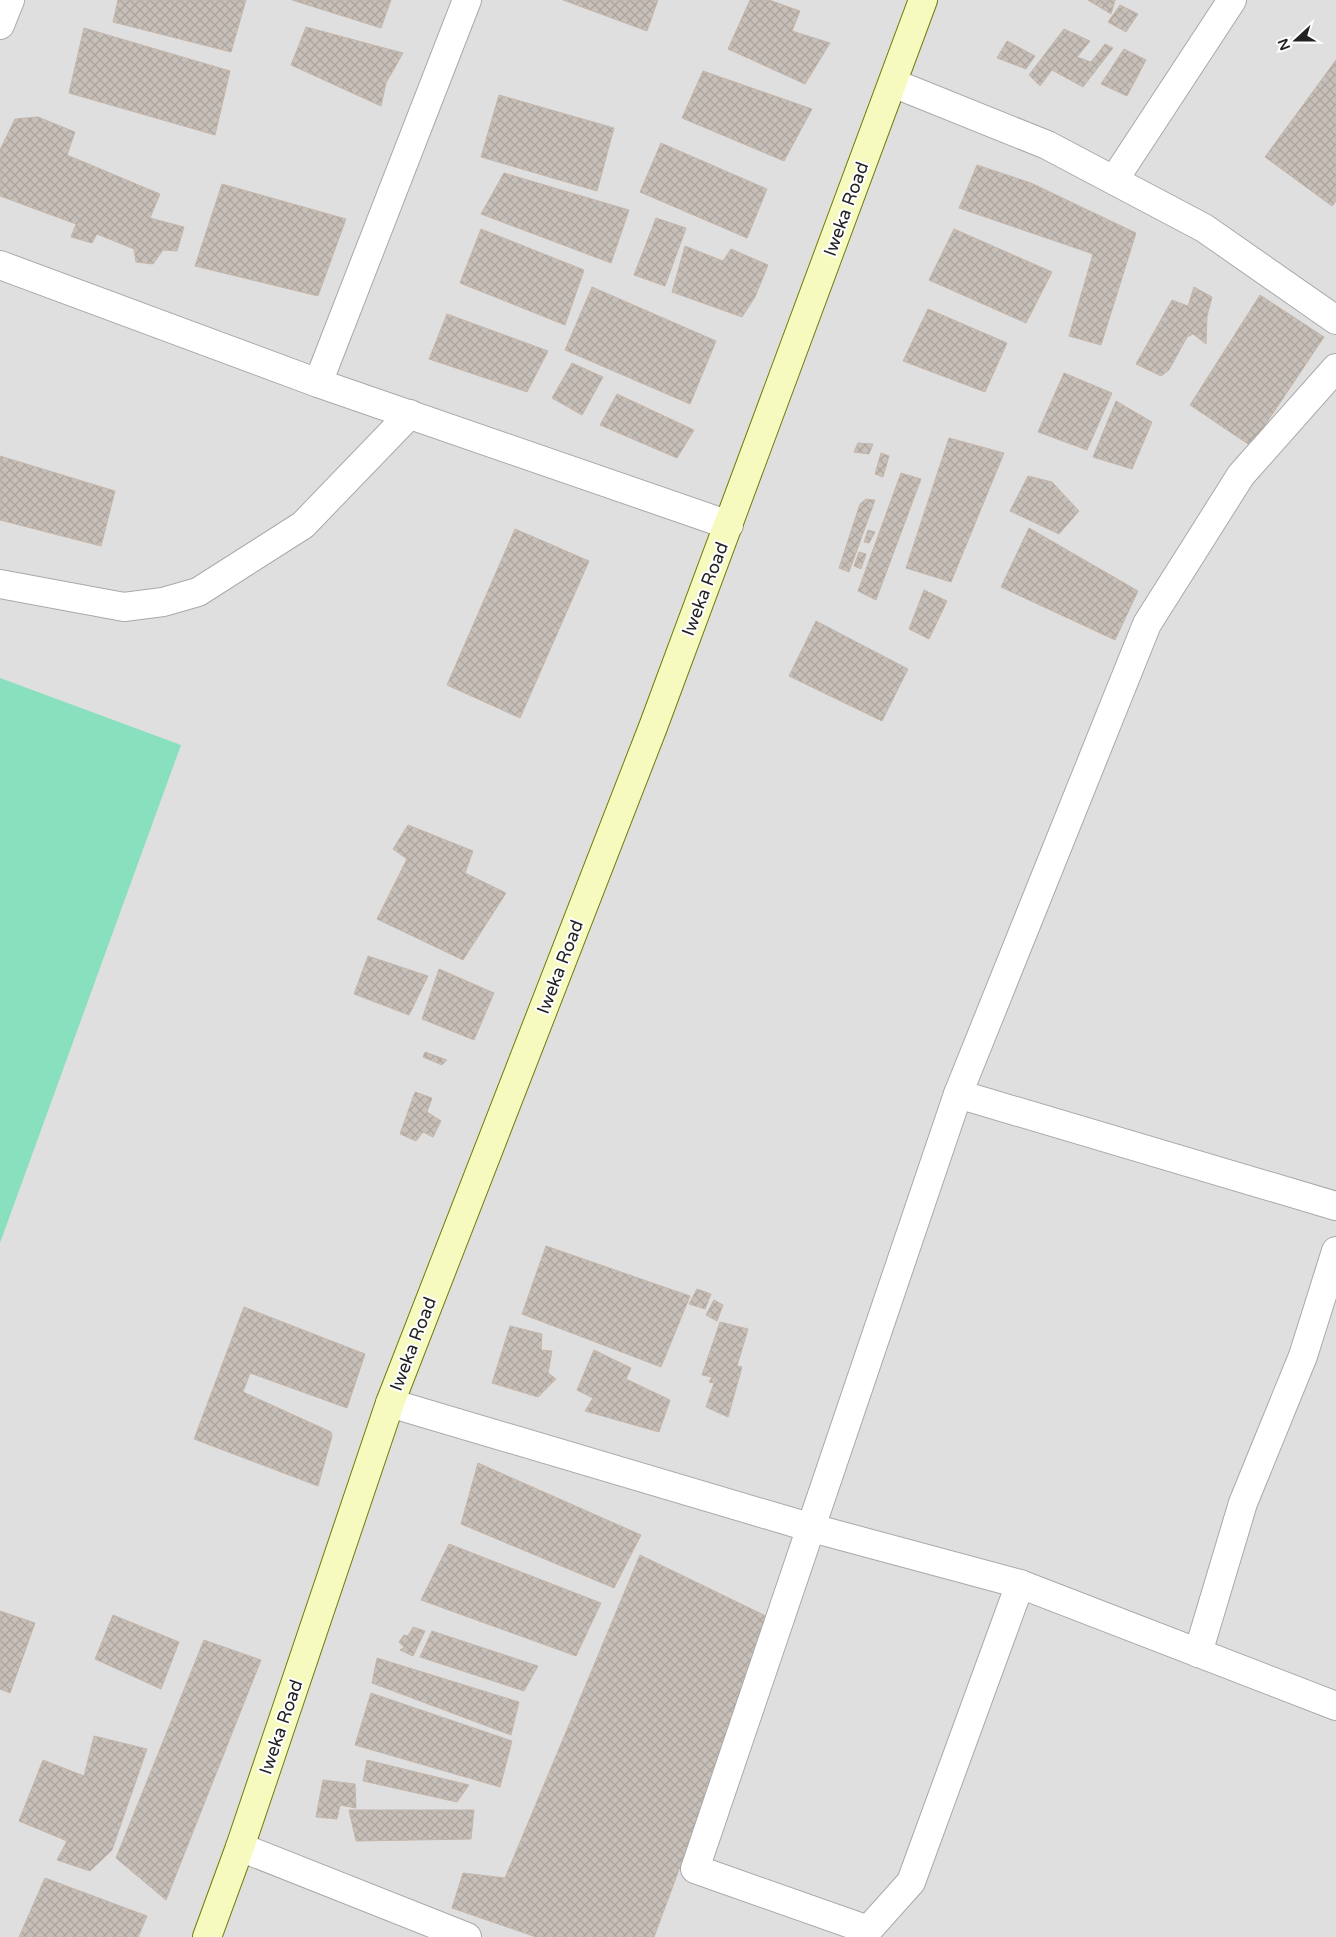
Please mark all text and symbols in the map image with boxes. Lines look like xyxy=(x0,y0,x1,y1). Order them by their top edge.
north arrow xyxy=(1271,15,1321,65)
text: N xyxy=(1274,36,1294,53)
street label: Iweka Road xyxy=(819,159,873,259)
street label: Iweka Road xyxy=(677,539,733,639)
street label: Iweka Road xyxy=(532,917,588,1017)
street label: Iweka Road xyxy=(385,1294,441,1394)
street label: Iweka Road xyxy=(254,1677,308,1777)

